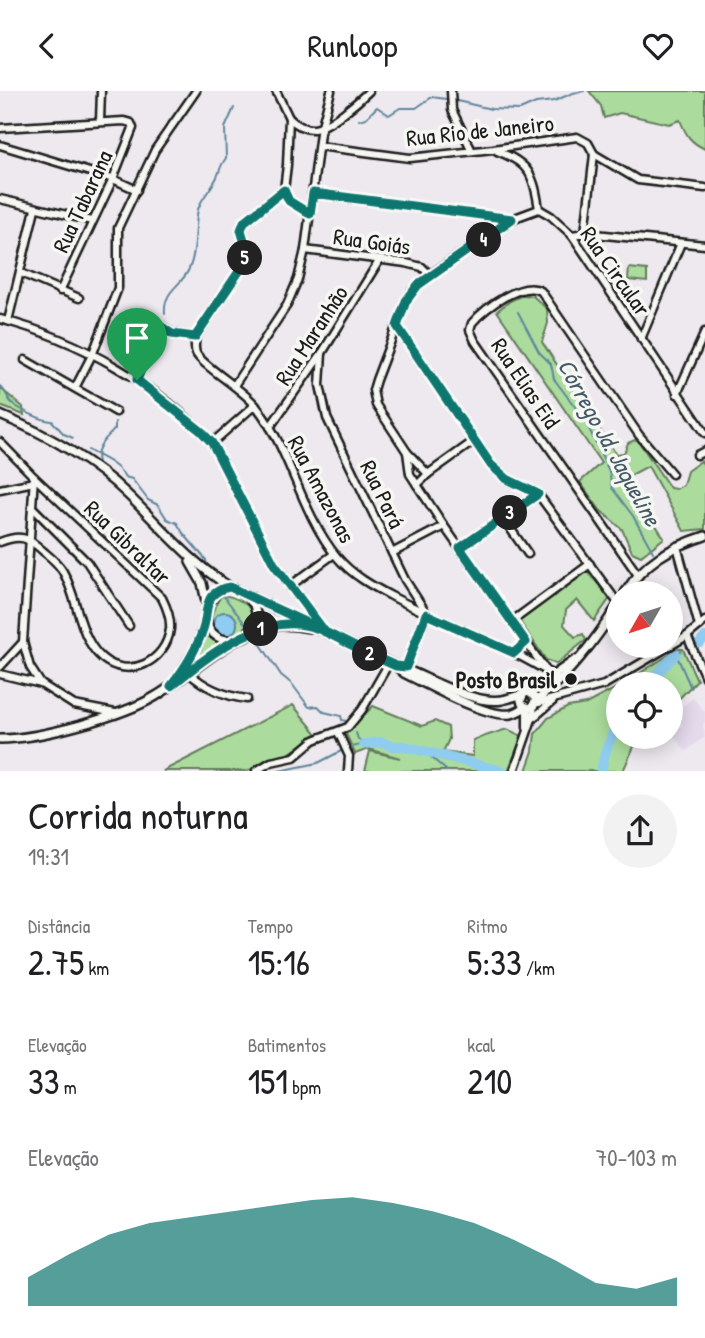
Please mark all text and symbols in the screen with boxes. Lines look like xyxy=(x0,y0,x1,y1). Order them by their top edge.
text: Runloop xyxy=(308,24,397,67)
icon: back xyxy=(28,27,66,65)
icon: heart xyxy=(639,27,677,65)
street label: Rua Rio de Janeiro xyxy=(405,107,555,153)
street label: Rua Tabarana xyxy=(45,145,119,257)
street label: Rua Goiás xyxy=(332,220,413,262)
street label: Rua Circular xyxy=(574,220,658,322)
pin: 4 xyxy=(466,223,502,257)
text: 4 xyxy=(480,226,487,252)
pin: 5 xyxy=(228,241,262,275)
text: 5 xyxy=(240,244,249,270)
street label: Rua Maranhão xyxy=(267,279,355,391)
pin xyxy=(107,308,167,380)
icon: arrive xyxy=(118,319,156,357)
street label: Rua Elias Eid xyxy=(484,332,568,434)
water label: Córrego Jd. Jaqueline xyxy=(550,353,670,533)
street label: Rua Amazonas xyxy=(281,430,363,548)
street label: Rua Pará xyxy=(353,455,413,533)
street label: Rua Gibraltar xyxy=(78,493,178,591)
pin: 3 xyxy=(492,495,528,531)
text: 3 xyxy=(505,499,514,525)
north arrow xyxy=(606,581,682,658)
map controls xyxy=(606,581,683,749)
pin: 1 xyxy=(244,611,278,647)
text: 1 xyxy=(257,615,264,641)
pin: 2 xyxy=(352,637,388,671)
text: 2 xyxy=(365,640,374,666)
place label: Posto Brasil xyxy=(456,664,558,695)
marker: Posto Brasil xyxy=(563,671,579,687)
button: locate xyxy=(606,672,683,749)
text: Corrida noturna xyxy=(28,789,248,841)
button: share xyxy=(603,794,677,868)
text: 19:31 xyxy=(28,841,69,872)
text: Distância xyxy=(28,913,90,939)
text: Tempo xyxy=(248,913,293,939)
text: Ritmo xyxy=(467,913,507,939)
text: 2.75 xyxy=(28,939,84,986)
text: 15:16 xyxy=(248,939,310,986)
text: 5:33 xyxy=(467,939,522,986)
text: km xyxy=(84,955,109,981)
text: /km xyxy=(522,955,555,981)
text: Elevação xyxy=(28,1032,87,1058)
text: Batimentos xyxy=(248,1032,326,1058)
text: kcal xyxy=(467,1032,495,1058)
text: 33 xyxy=(28,1058,59,1105)
text: 151 xyxy=(248,1058,288,1105)
text: 210 xyxy=(467,1058,512,1105)
text: m xyxy=(59,1074,77,1100)
text: bpm xyxy=(288,1074,321,1100)
text: Elevação xyxy=(28,1142,99,1173)
text: 70–103 m xyxy=(596,1142,677,1173)

